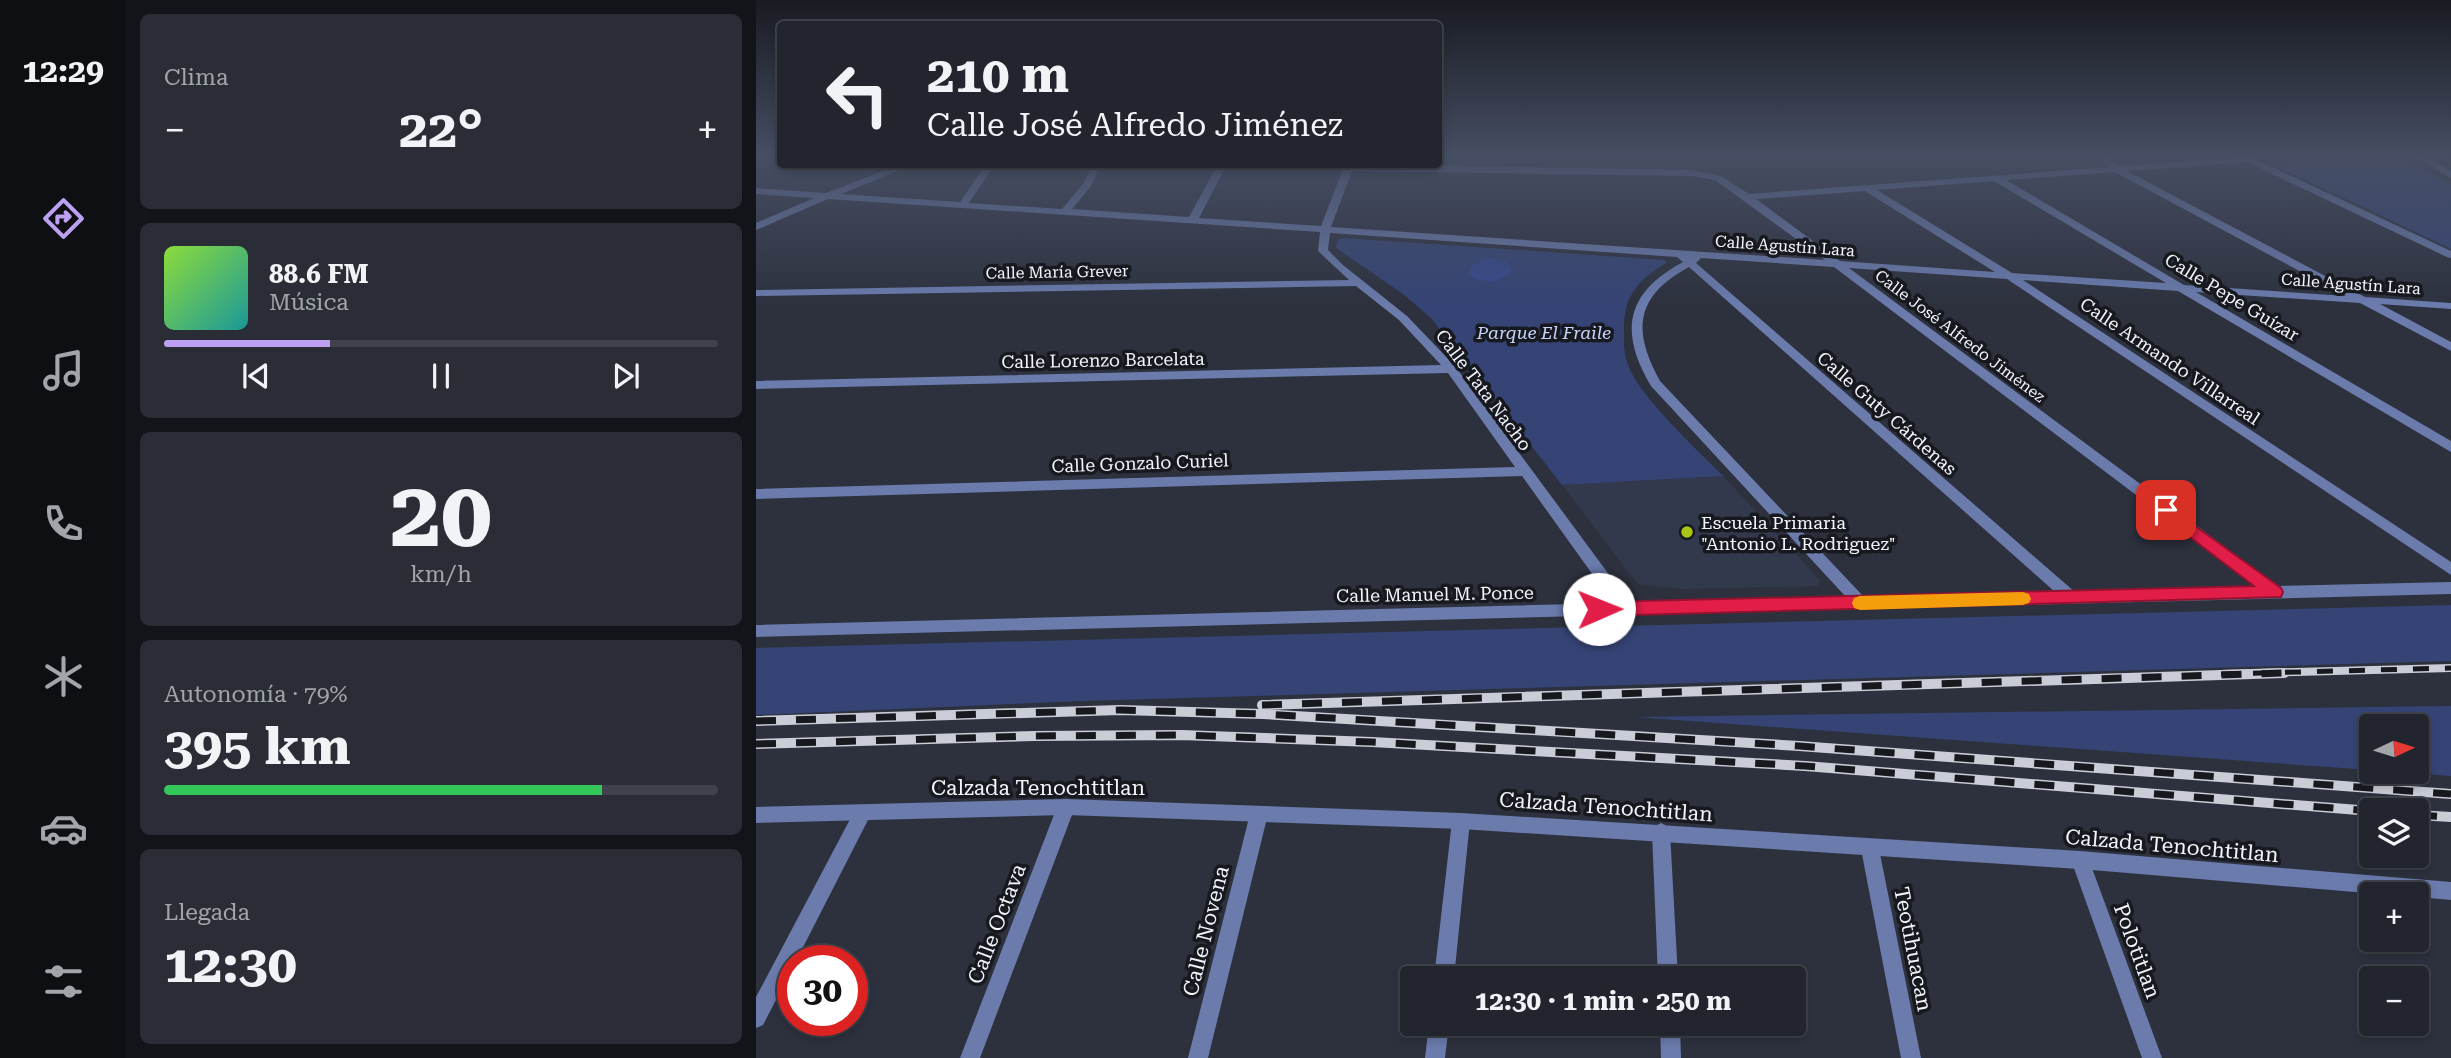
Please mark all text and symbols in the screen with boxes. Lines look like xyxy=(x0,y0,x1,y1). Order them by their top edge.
text: 210 m xyxy=(927,47,1069,104)
icon: left xyxy=(812,49,903,140)
text: 12:29 xyxy=(22,52,104,90)
text: Clima xyxy=(164,64,228,91)
text: 22° xyxy=(399,99,483,160)
text: Calle José Alfredo Jiménez xyxy=(927,106,1343,144)
text: − xyxy=(164,108,185,152)
text: + xyxy=(697,108,718,152)
icon: directions xyxy=(39,194,88,243)
street label: Calle Agustín Lara xyxy=(1714,232,1856,260)
street label: Calle Pepe Guízar xyxy=(2161,249,2303,345)
text: 88.6 FM xyxy=(269,259,369,289)
street label: Calle María Grever xyxy=(985,261,1129,283)
street label: Calle José Alfredo Jiménez xyxy=(1871,266,2049,406)
street label: Calle Agustín Lara xyxy=(2280,270,2422,298)
text: Música xyxy=(269,289,349,316)
street label: Calle Armando Villarreal xyxy=(2076,293,2264,429)
park label: Parque El Fraile xyxy=(1476,322,1611,343)
street label: Calle Tata Nacho xyxy=(1432,325,1536,455)
icon: music xyxy=(39,346,88,395)
street label: Calle Guty Cárdenas xyxy=(1813,347,1961,479)
street label: Calle Lorenzo Barcelata xyxy=(1001,348,1205,372)
icon: previous xyxy=(237,357,275,395)
icon: pause xyxy=(422,357,460,395)
icon: next xyxy=(607,357,645,395)
street label: Calle Gonzalo Curiel xyxy=(1051,449,1229,477)
text: 20 xyxy=(390,462,492,568)
pin xyxy=(2136,480,2196,540)
icon: arrive xyxy=(2147,491,2185,529)
icon: phone xyxy=(39,499,88,548)
place label: Escuela Primaria "Antonio L. Rodriguez" xyxy=(1701,512,1896,554)
marker: Escuela Primaria "Antonio L. Rodriguez" xyxy=(1679,524,1695,540)
text: km/h xyxy=(410,561,472,588)
position arrow xyxy=(1562,572,1636,646)
street label: Calle Manuel M. Ponce xyxy=(1336,582,1534,606)
icon: climate xyxy=(39,652,88,701)
text: Autonomía · 79% xyxy=(164,681,348,708)
north arrow xyxy=(2359,714,2429,784)
map controls xyxy=(2359,714,2429,1036)
text: 395 km xyxy=(164,716,351,777)
street label: Calzada Tenochtitlan xyxy=(931,776,1145,800)
street label: Calzada Tenochtitlan xyxy=(1498,788,1714,826)
button: layers xyxy=(2359,798,2429,868)
icon: car xyxy=(39,804,88,853)
street label: Calzada Tenochtitlan xyxy=(2064,825,2280,867)
street label: Calle Octava xyxy=(963,860,1031,987)
street label: Calle Novena xyxy=(1178,863,1234,999)
button: + xyxy=(2359,882,2429,952)
street label: Teotihuacan xyxy=(1889,885,1937,1014)
text: Llegada xyxy=(164,899,250,926)
street label: Polotitlan xyxy=(2109,900,2165,1002)
text: 12:30 xyxy=(164,934,297,995)
speed limit sign: 30 xyxy=(777,945,868,1036)
icon: filters xyxy=(39,957,88,1006)
button: − xyxy=(2359,966,2429,1036)
text: 12:30 · 1 min · 250 m xyxy=(1475,986,1731,1016)

